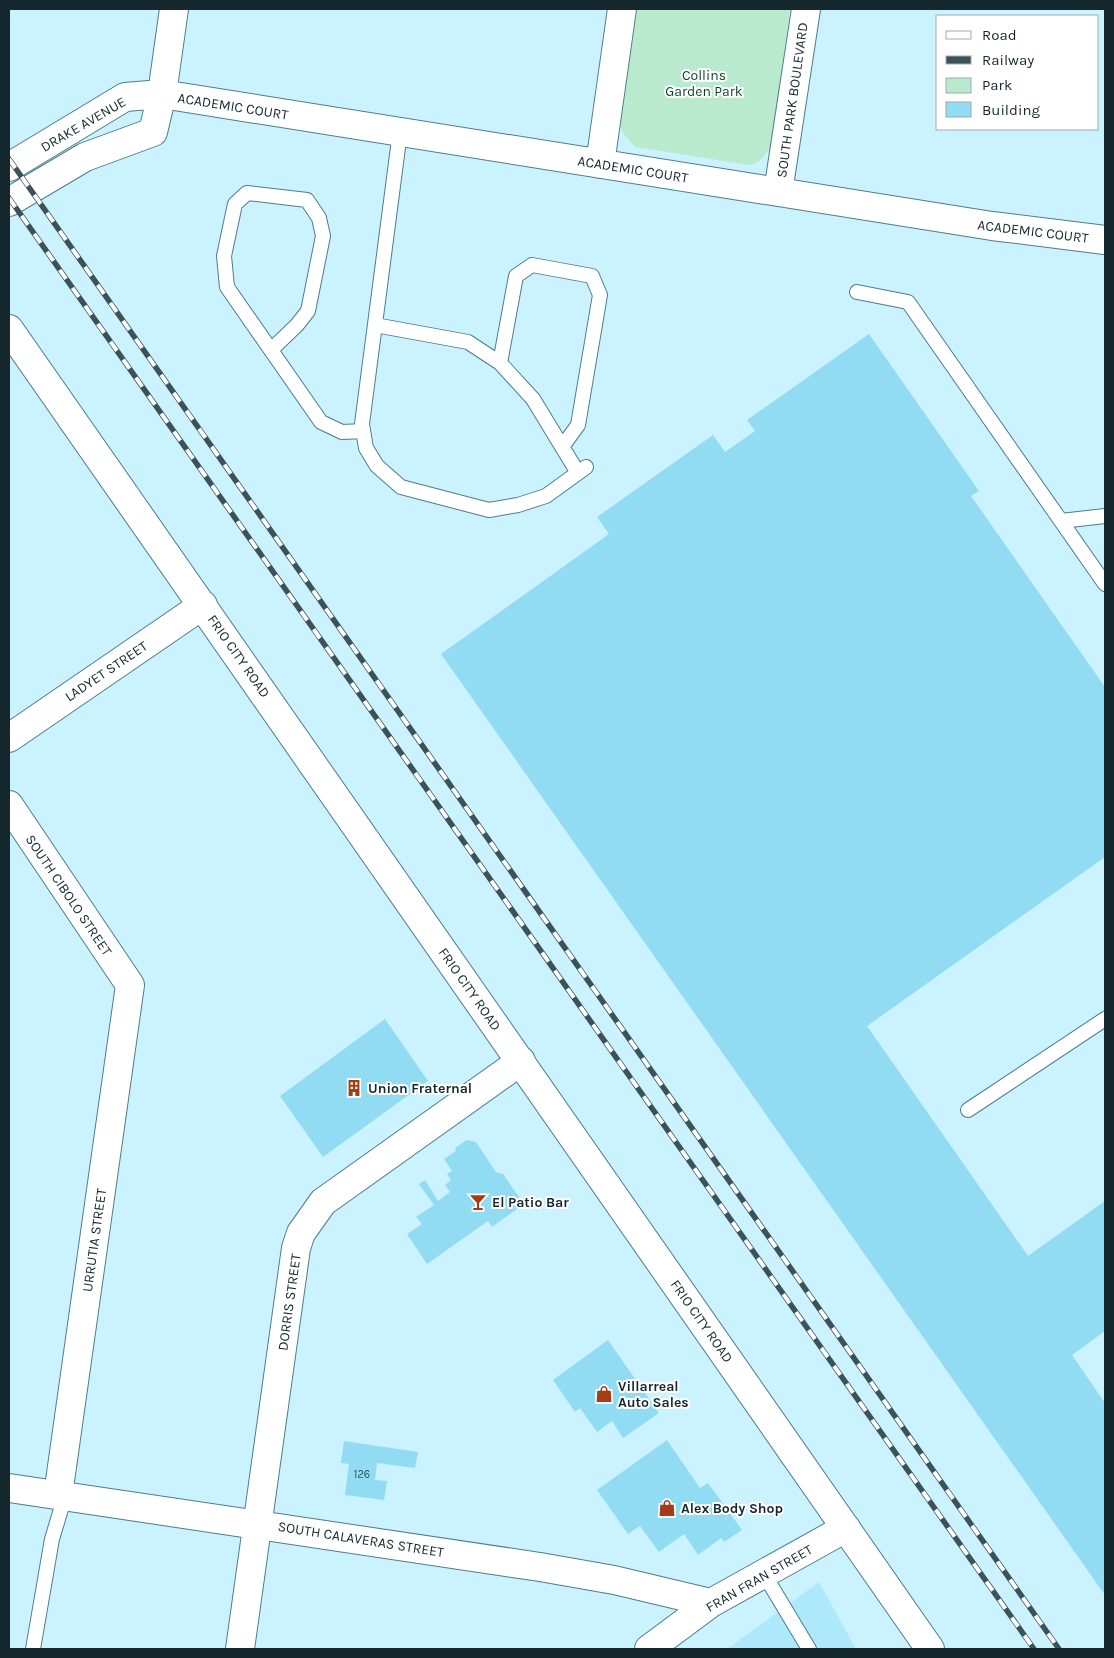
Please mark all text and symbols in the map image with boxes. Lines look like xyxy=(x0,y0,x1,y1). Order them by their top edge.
legend xyxy=(936,15,1099,130)
street label: SOUTH PARK BOULEVARD xyxy=(773,21,812,179)
text: Road xyxy=(982,26,1017,44)
text: Railway xyxy=(982,51,1034,69)
park label: Collins Garden Park xyxy=(665,67,743,100)
text: Park xyxy=(982,76,1012,94)
street label: ACADEMIC COURT xyxy=(176,89,289,124)
street label: DRAKE AVENUE xyxy=(38,93,129,156)
text: Building xyxy=(982,101,1040,119)
street label: ACADEMIC COURT xyxy=(576,152,689,187)
street label: ACADEMIC COURT xyxy=(976,216,1089,247)
street label: FRIO CITY ROAD xyxy=(204,611,274,701)
street label: LADYET STREET xyxy=(62,637,151,705)
street label: SOUTH CIBOLO STREET xyxy=(22,832,115,959)
street label: FRIO CITY ROAD xyxy=(435,944,505,1034)
building icon: Union Fraternal xyxy=(344,1078,364,1098)
place label: Union Fraternal xyxy=(368,1080,472,1097)
street label: URRUTIA STREET xyxy=(79,1187,110,1293)
bar icon: El Patio Bar xyxy=(468,1192,488,1212)
place label: El Patio Bar xyxy=(492,1194,569,1211)
street label: DORRIS STREET xyxy=(274,1252,305,1352)
street label: FRIO CITY ROAD xyxy=(667,1276,737,1366)
place label: Villarreal Auto Sales xyxy=(618,1378,689,1411)
shop icon: Villarreal Auto Sales xyxy=(594,1384,614,1404)
house number: 126 xyxy=(354,1468,370,1481)
shop icon: Alex Body Shop xyxy=(657,1498,677,1518)
place label: Alex Body Shop xyxy=(681,1500,783,1517)
street label: SOUTH CALAVERAS STREET xyxy=(277,1518,445,1561)
street label: FRAN FRAN STREET xyxy=(703,1541,816,1616)

